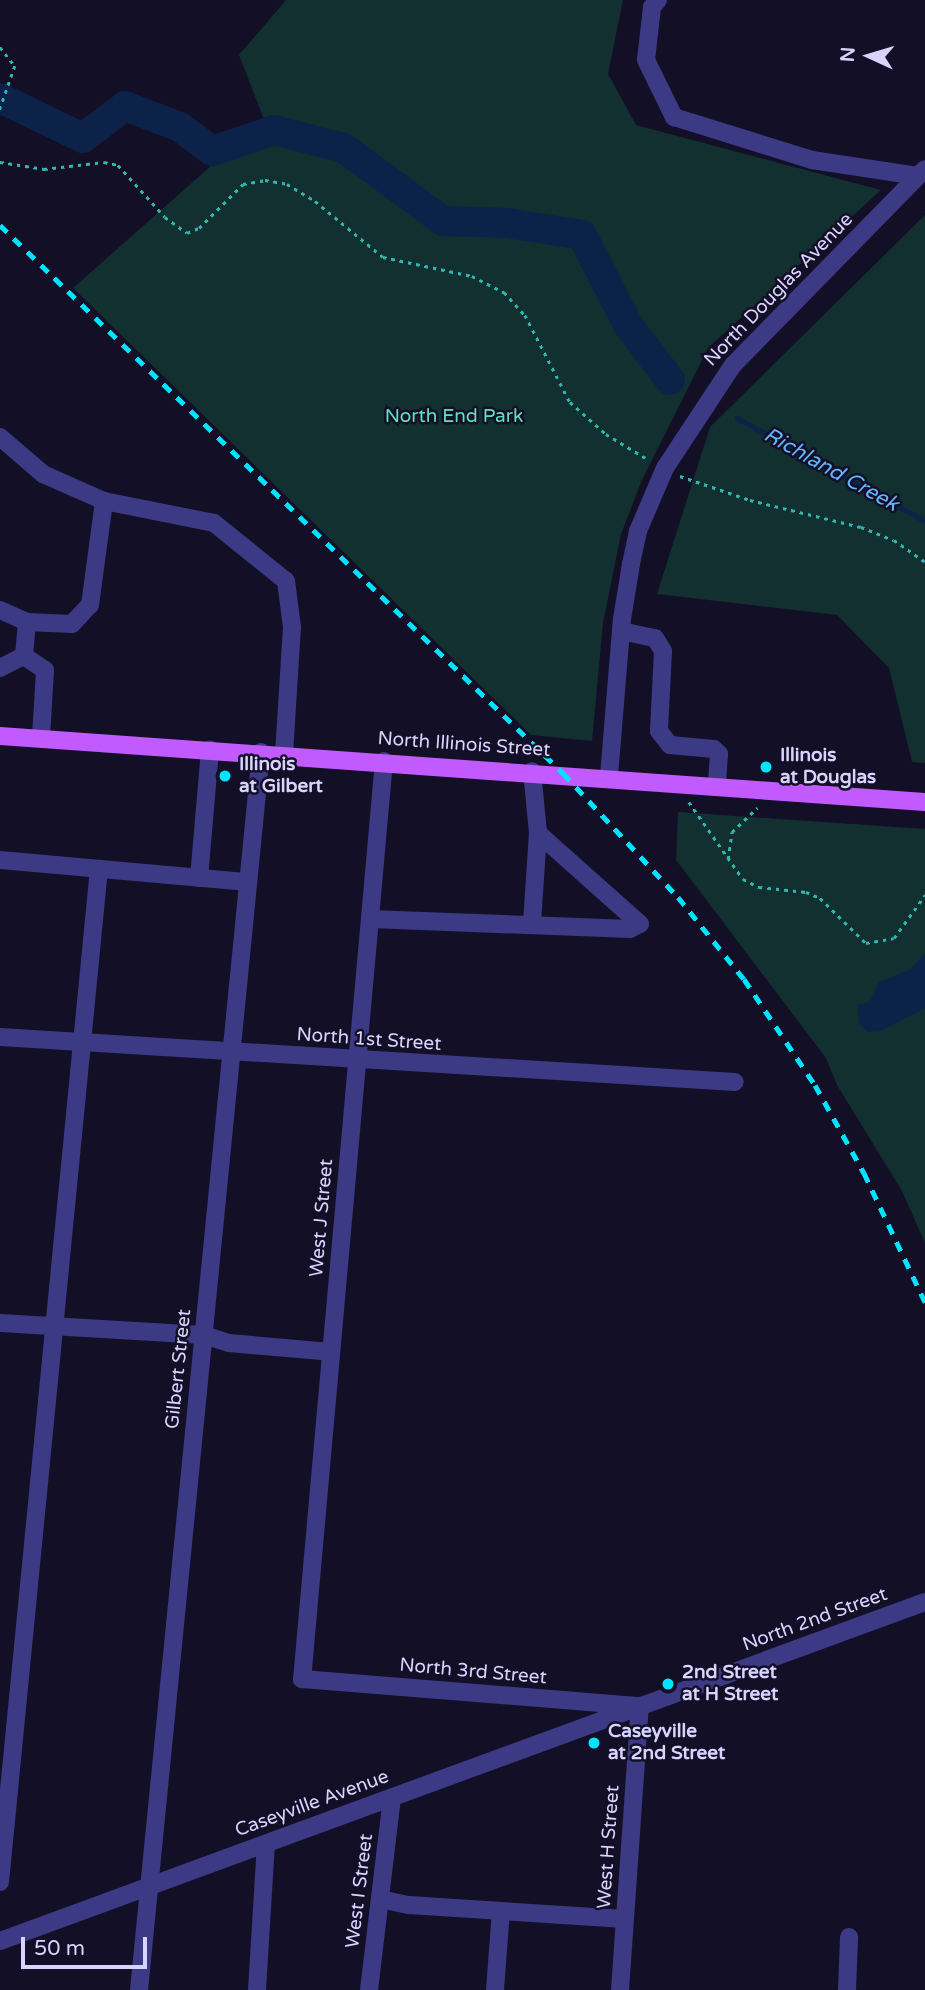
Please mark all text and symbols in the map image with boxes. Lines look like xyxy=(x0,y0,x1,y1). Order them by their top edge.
north arrow xyxy=(834,21,904,91)
text: N xyxy=(837,46,860,63)
street label: North Douglas Avenue xyxy=(700,209,858,371)
park label: North End Park xyxy=(385,406,523,428)
water label: Richland Creek xyxy=(759,423,903,517)
street label: North Illinois Street xyxy=(377,728,551,762)
place label: Illinois at Douglas xyxy=(780,745,876,789)
place label: Illinois at Gilbert xyxy=(239,754,323,798)
marker: Illinois at Douglas xyxy=(758,759,774,775)
marker: Illinois at Gilbert xyxy=(217,768,233,784)
street label: North 1st Street xyxy=(296,1024,442,1056)
street label: West J Street xyxy=(305,1158,339,1278)
street label: Gilbert Street xyxy=(161,1308,197,1430)
street label: North 2nd Street xyxy=(740,1583,890,1657)
street label: North 3rd Street xyxy=(398,1654,548,1690)
place label: 2nd Street at H Street xyxy=(682,1662,778,1706)
marker: 2nd Street at H Street xyxy=(660,1676,676,1692)
place label: Caseyville at 2nd Street xyxy=(608,1721,725,1765)
marker: Caseyville at 2nd Street xyxy=(586,1735,602,1751)
street label: Caseyville Avenue xyxy=(232,1766,392,1842)
street label: West H Street xyxy=(593,1784,625,1910)
street label: West I Street xyxy=(342,1833,378,1949)
scale bar xyxy=(24,1924,150,1968)
text: 50 m xyxy=(34,1936,85,1961)

